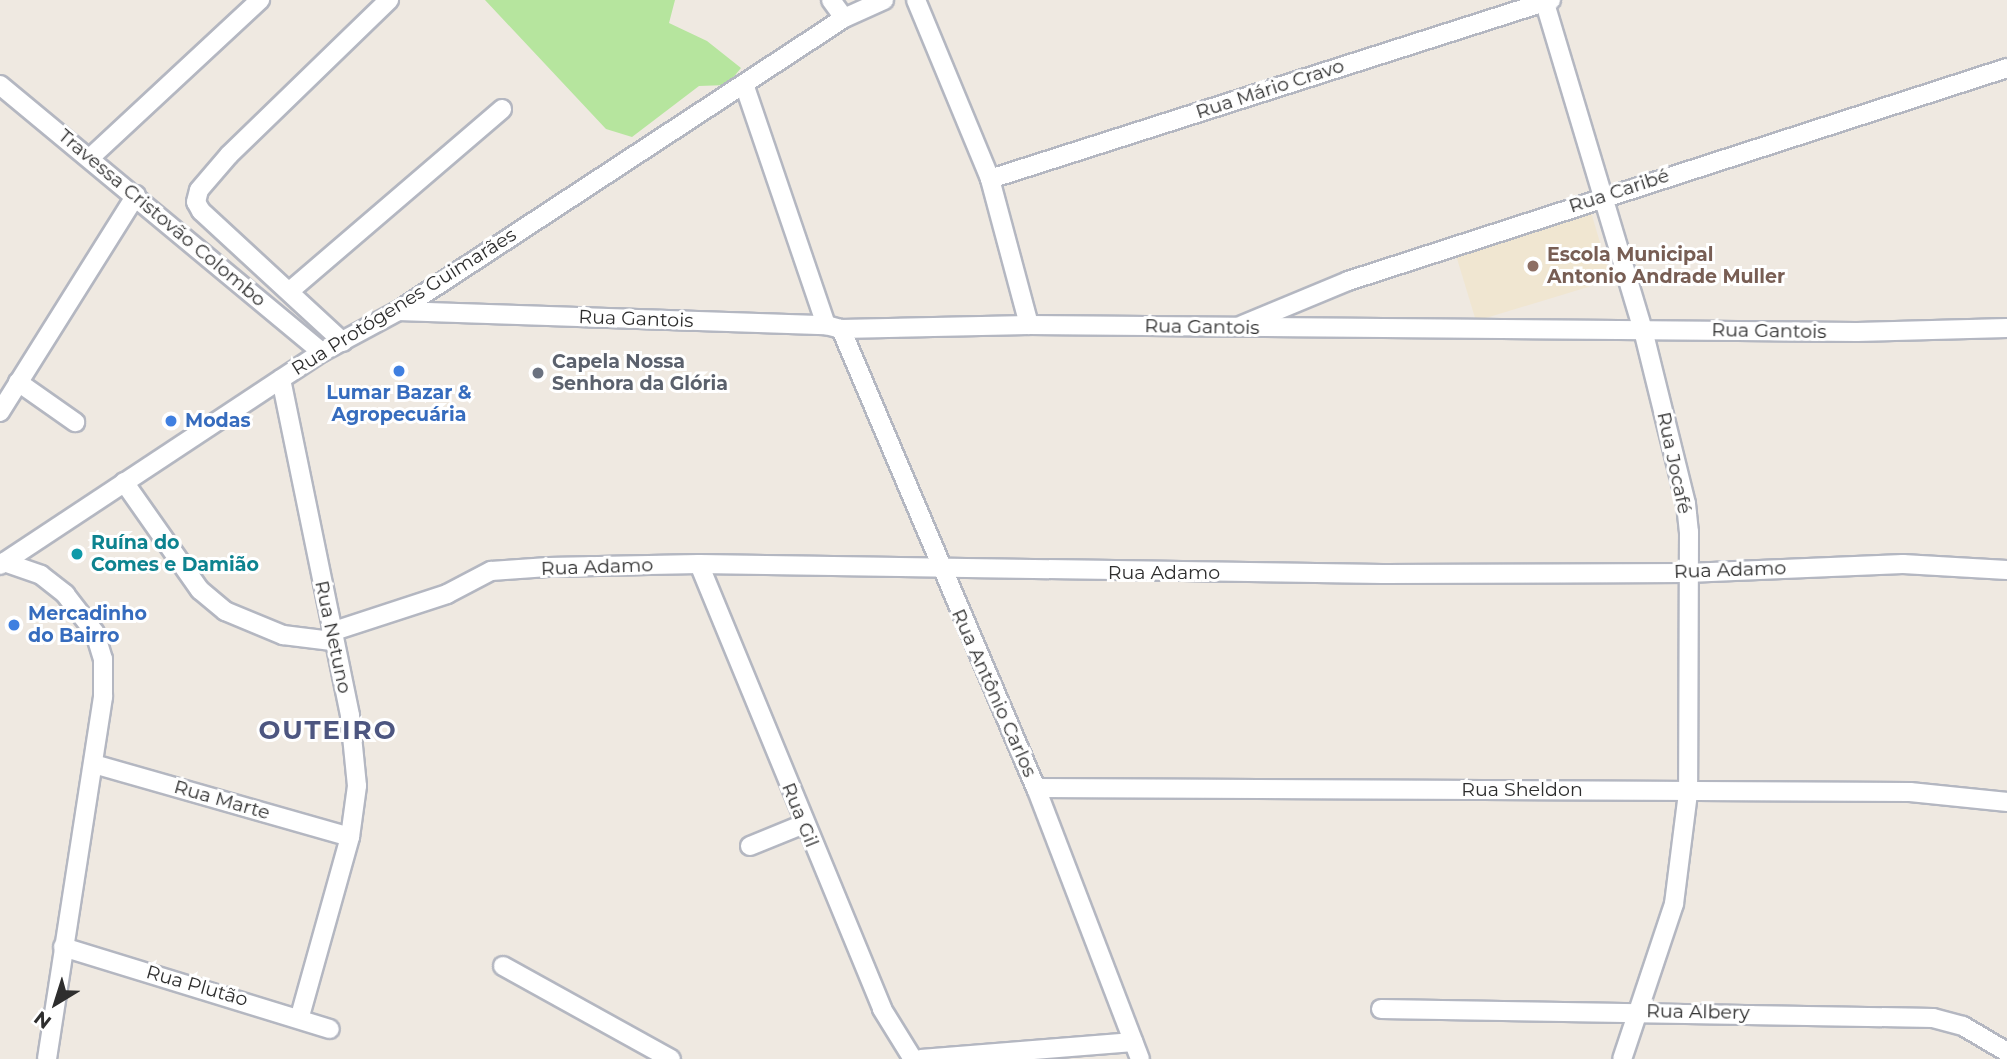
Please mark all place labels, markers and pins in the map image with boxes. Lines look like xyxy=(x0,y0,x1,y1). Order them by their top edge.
place label: Escola Municipal Antonio Andrade Muller xyxy=(1547,244,1785,288)
marker: Escola Municipal Antonio Andrade Muller xyxy=(1525,258,1541,274)
place label: Capela Nossa Senhora da Glória xyxy=(552,351,728,395)
marker: Lumar Bazar & Agropecuária xyxy=(391,363,407,379)
marker: Capela Nossa Senhora da Glória xyxy=(530,365,546,381)
place label: Lumar Bazar & Agropecuária xyxy=(326,382,472,426)
place label: Modas xyxy=(185,410,251,432)
marker: Modas xyxy=(163,413,179,429)
place label: Ruína do Comes e Damião xyxy=(91,532,259,576)
marker: Ruína do Comes e Damião xyxy=(69,546,85,562)
place label: Mercadinho do Bairro xyxy=(28,603,147,647)
marker: Mercadinho do Bairro xyxy=(6,617,22,633)

